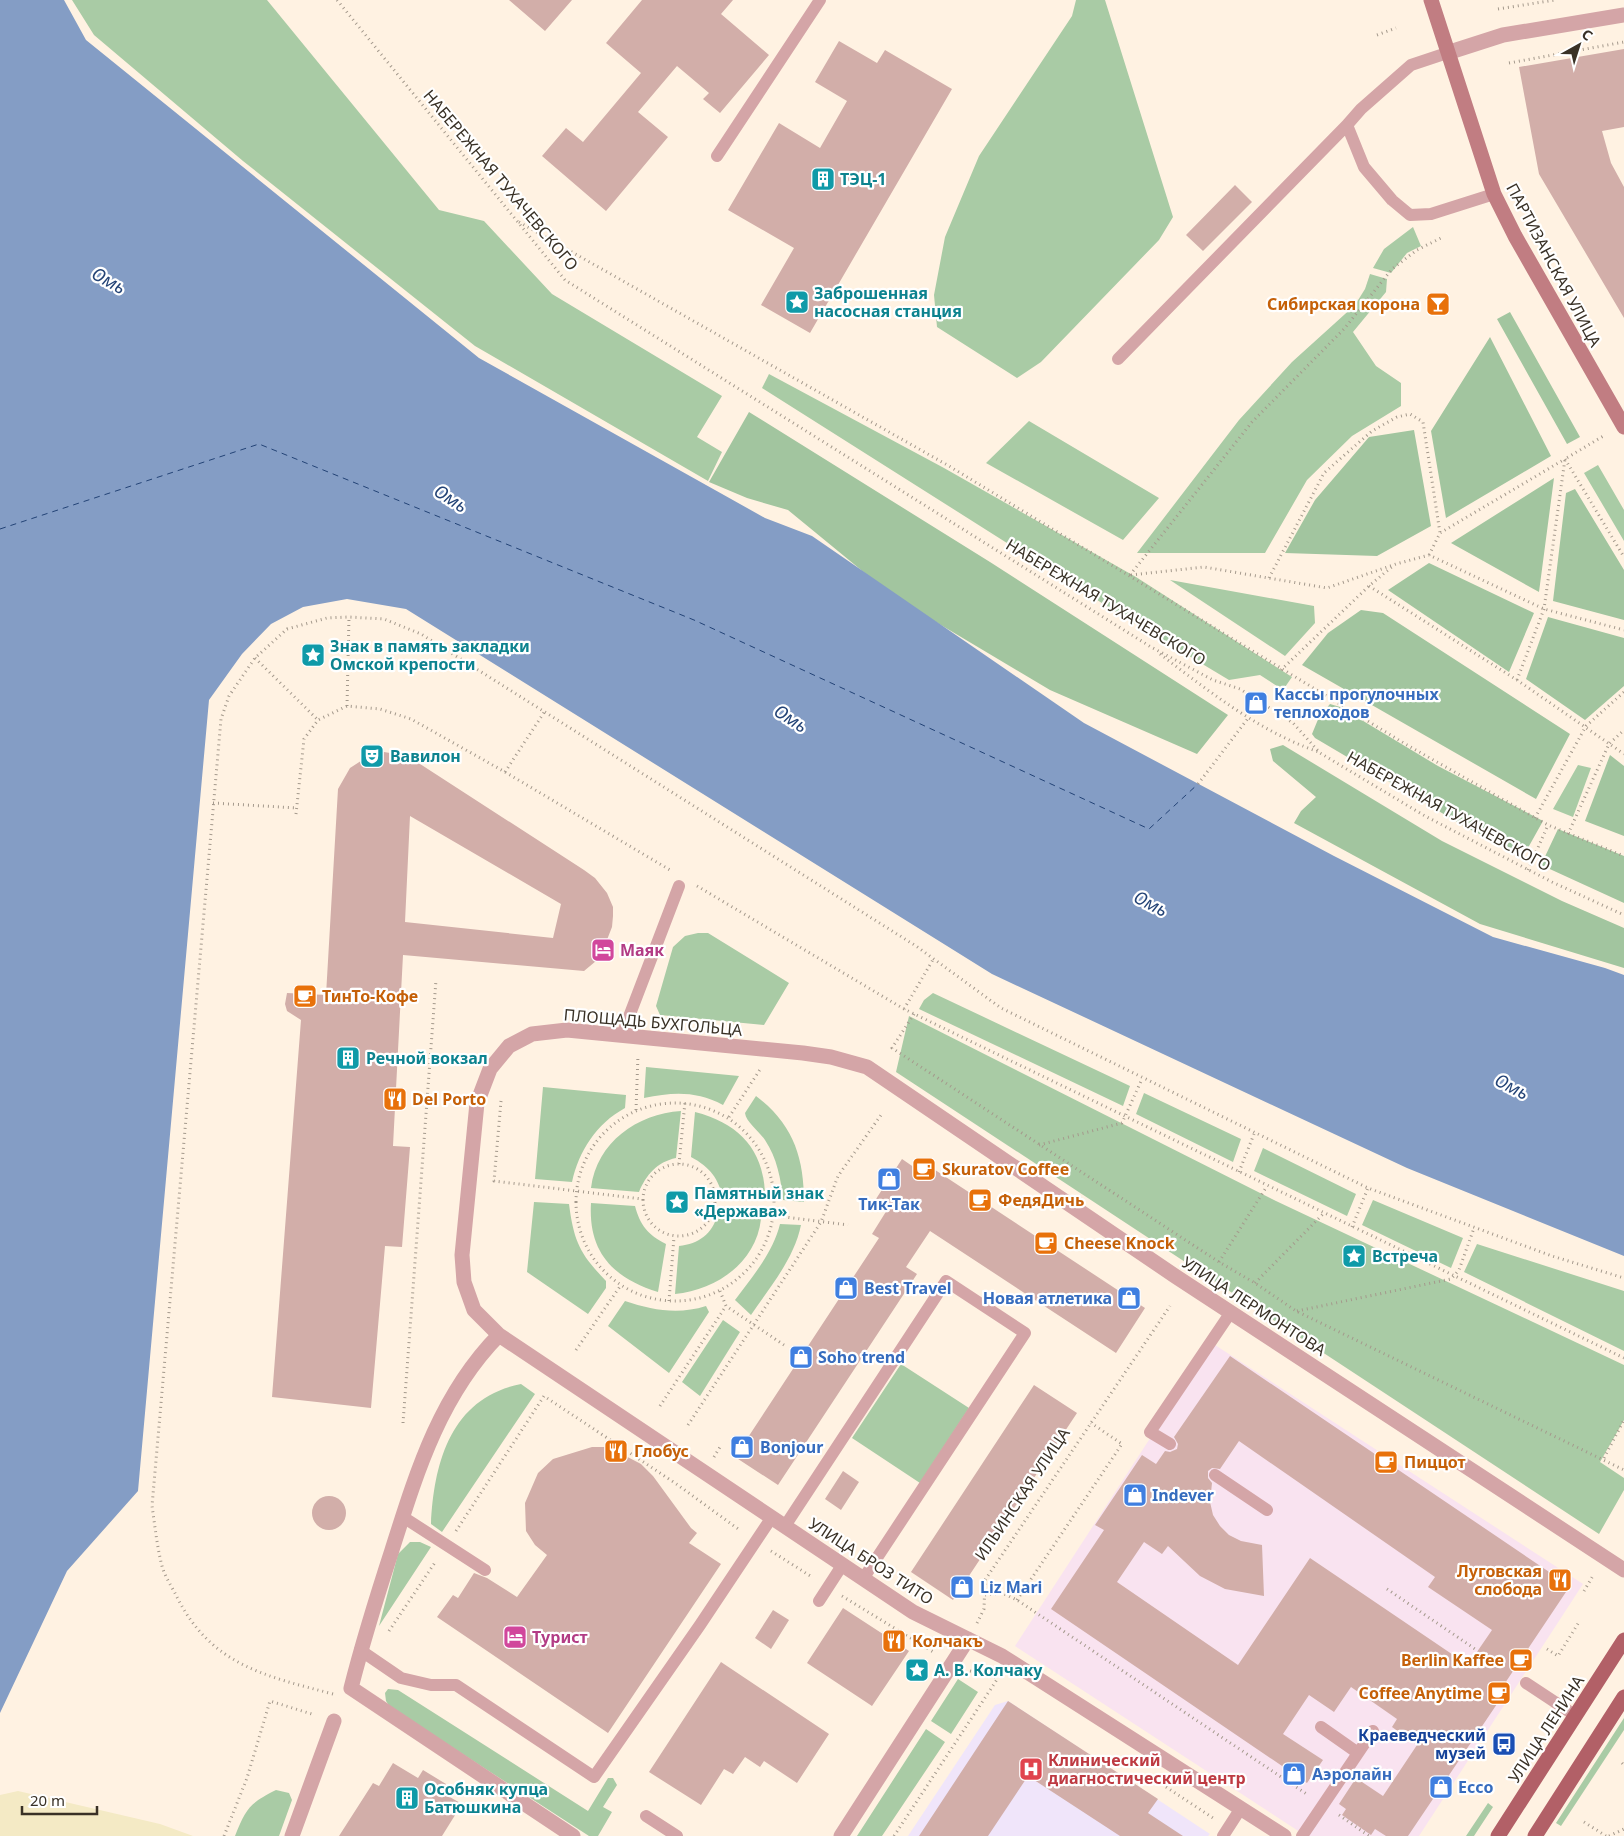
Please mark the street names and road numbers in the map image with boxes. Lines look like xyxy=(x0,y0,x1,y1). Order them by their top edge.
street label: НАБЕРЕЖНАЯ ТУХАЧЕВСКОГО xyxy=(419,85,583,275)
street label: ПАРТИЗАНСКАЯ УЛИЦА xyxy=(1501,179,1607,351)
street label: НАБЕРЕЖНАЯ ТУХАЧЕВСКОГО xyxy=(1002,533,1210,671)
street label: НАБЕРЕЖНАЯ ТУХАЧЕВСКОГО xyxy=(1343,746,1555,876)
street label: ПЛОЩАДЬ БУХГОЛЬЦА xyxy=(563,1003,744,1041)
street label: УЛИЦА ЛЕРМОНТОВА xyxy=(1178,1251,1331,1361)
street label: ИЛЬИНСКАЯ УЛИЦА xyxy=(969,1423,1075,1565)
street label: УЛИЦА БРОЗ ТИТО xyxy=(804,1512,938,1610)
street label: УЛИЦА ЛЕНИНА xyxy=(1503,1670,1589,1787)

